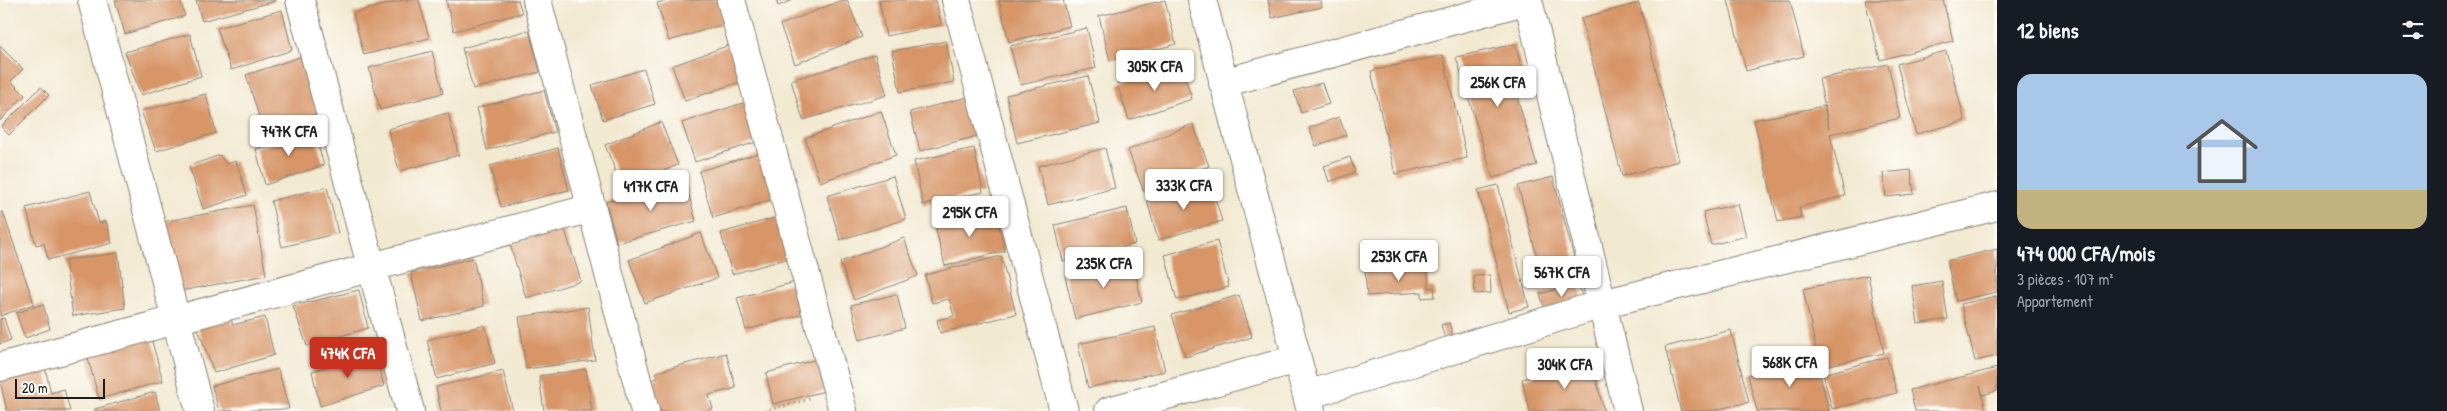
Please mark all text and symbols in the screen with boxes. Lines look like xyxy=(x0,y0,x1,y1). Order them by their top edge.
text: 12 biens xyxy=(2017,16,2079,45)
icon: filters xyxy=(2399,16,2427,44)
pin: 305K CFA xyxy=(1103,49,1207,92)
text: 305K CFA xyxy=(1127,55,1183,77)
pin: 256K CFA xyxy=(1446,66,1550,108)
text: 256K CFA xyxy=(1470,71,1526,93)
icon: home xyxy=(2177,106,2267,196)
pin: 747K CFA xyxy=(237,114,341,157)
text: 747K CFA xyxy=(261,120,317,142)
pin: 333K CFA xyxy=(1132,168,1236,211)
pin: 417K CFA xyxy=(599,170,703,212)
text: 333K CFA xyxy=(1156,174,1212,196)
text: 417K CFA xyxy=(624,175,678,197)
pin: 295K CFA xyxy=(918,196,1022,238)
text: 295K CFA xyxy=(943,201,997,223)
text: 474 000 CFA/mois xyxy=(2017,239,2155,268)
pin: 253K CFA xyxy=(1347,240,1451,282)
text: 253K CFA xyxy=(1371,245,1427,267)
pin: 235K CFA xyxy=(1052,246,1156,289)
text: 235K CFA xyxy=(1076,252,1132,274)
pin: 567K CFA xyxy=(1510,256,1614,298)
text: 567K CFA xyxy=(1534,261,1590,283)
text: 3 pièces · 107 m² xyxy=(2017,268,2113,290)
text: Appartement xyxy=(2017,290,2093,312)
pin: 474K CFA xyxy=(296,336,400,379)
text: 474K CFA xyxy=(321,342,375,364)
pin: 568K CFA xyxy=(1738,346,1842,388)
pin: 304K CFA xyxy=(1513,348,1617,390)
text: 568K CFA xyxy=(1763,351,1817,373)
text: 304K CFA xyxy=(1538,353,1592,375)
scale bar xyxy=(15,376,105,399)
text: 20 m xyxy=(22,378,48,397)

